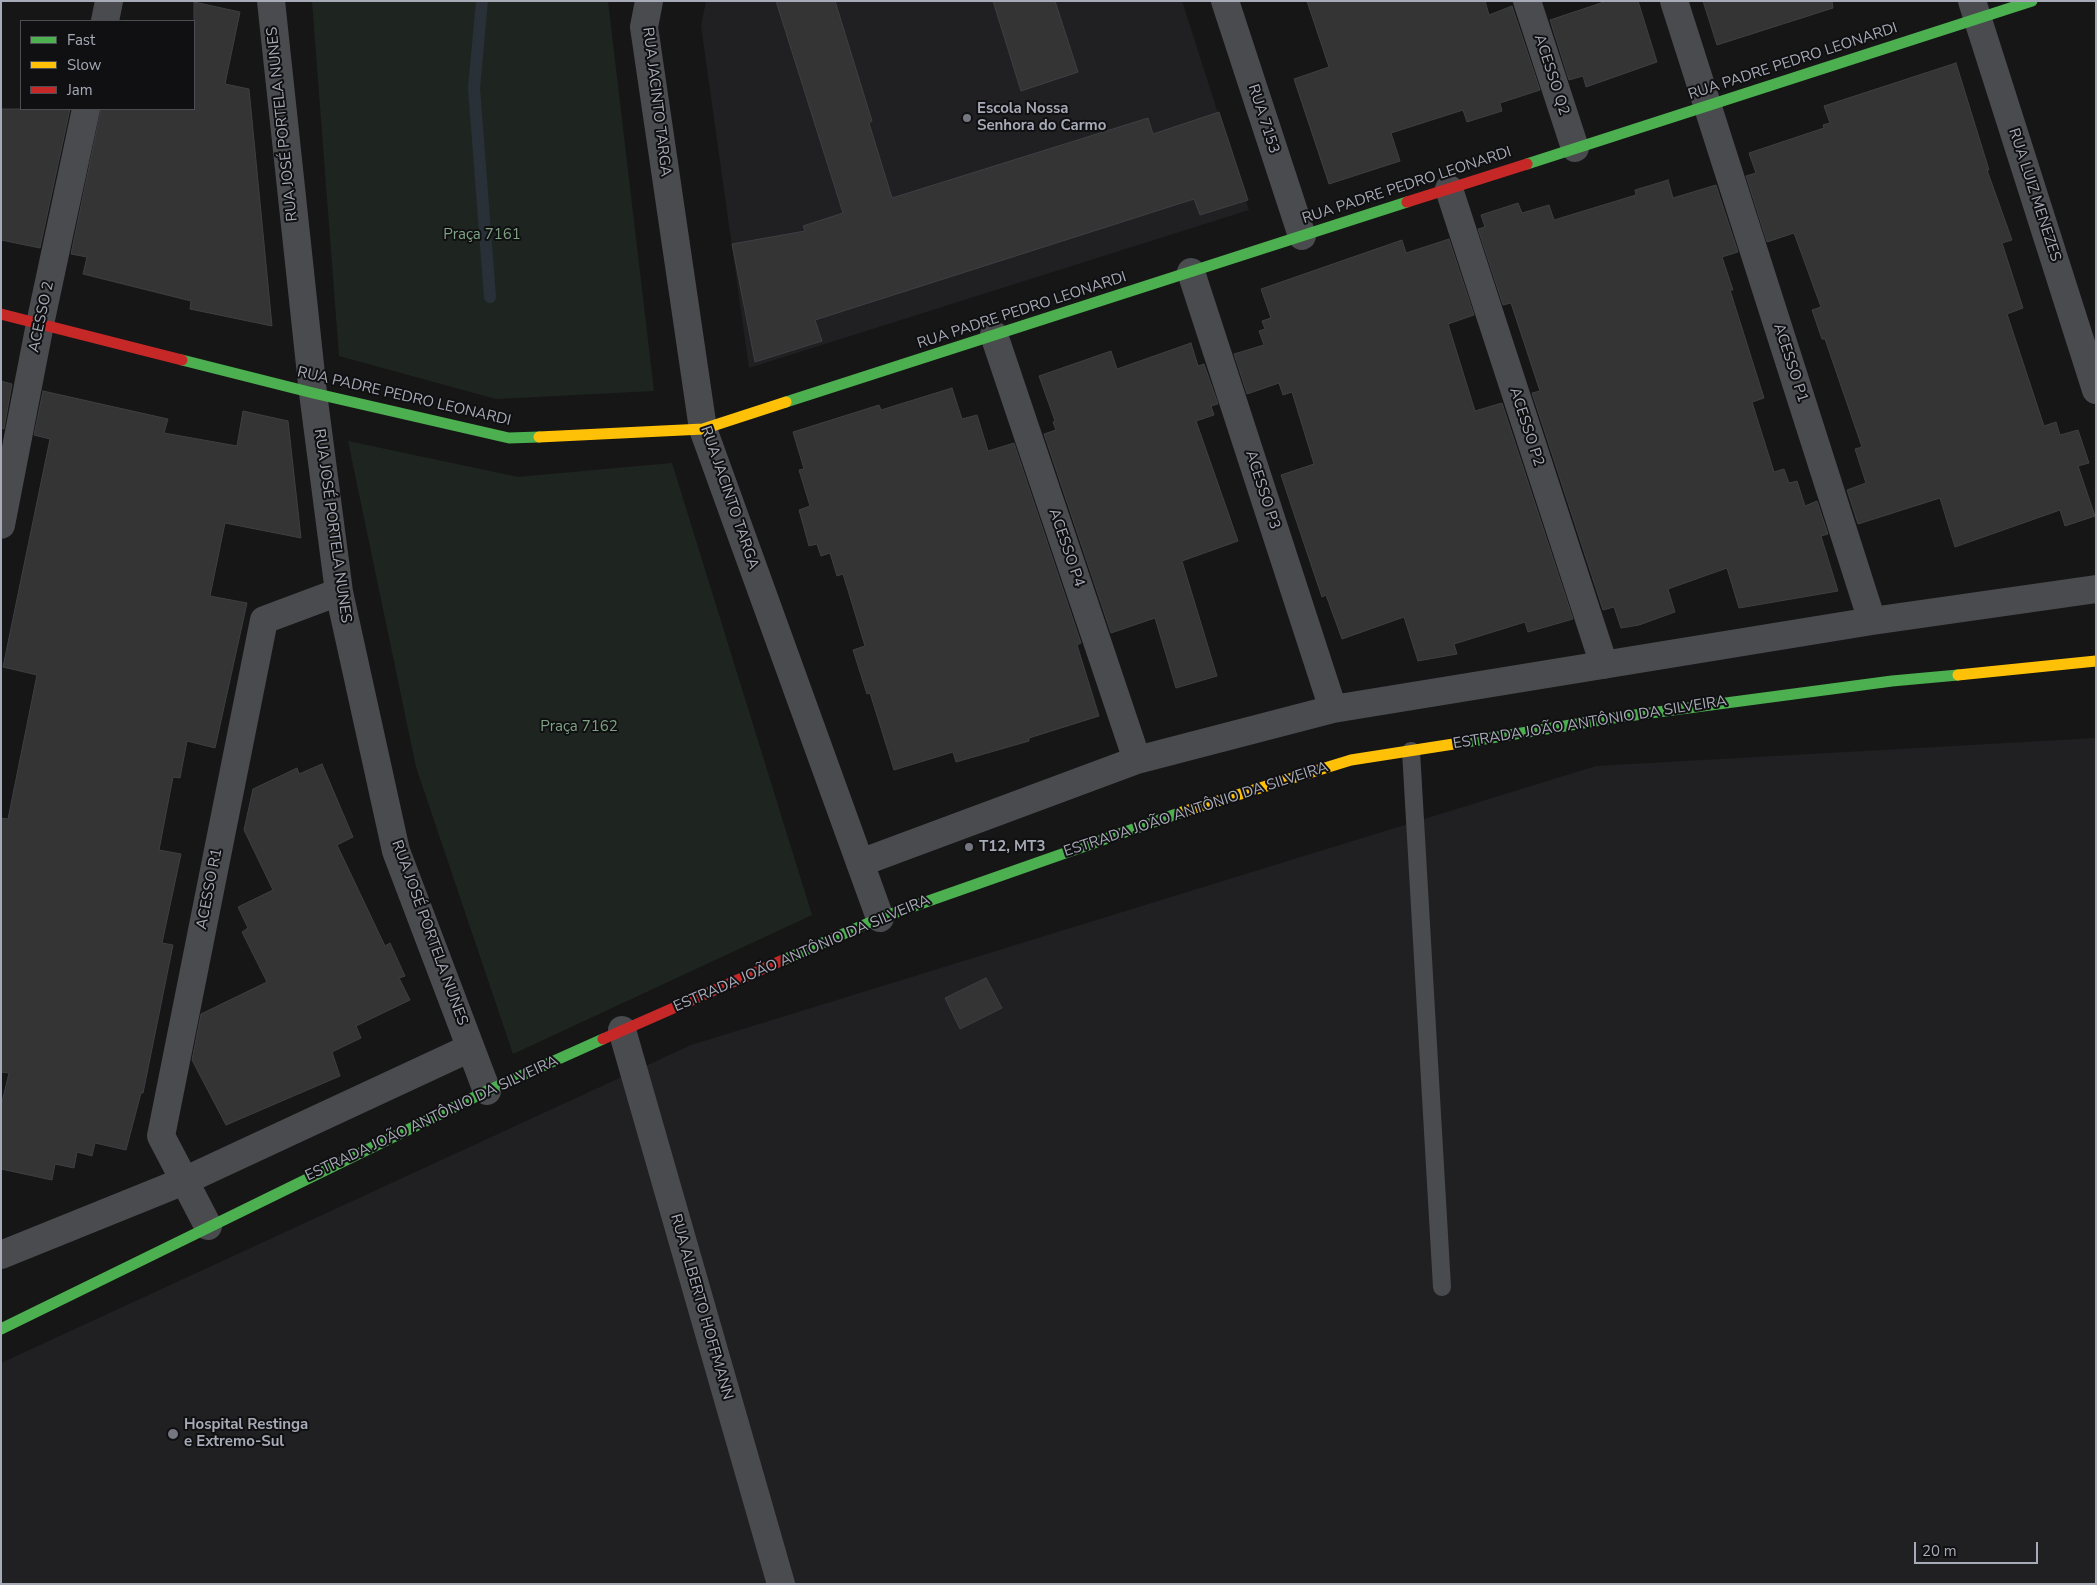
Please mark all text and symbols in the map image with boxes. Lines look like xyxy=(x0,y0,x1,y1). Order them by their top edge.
legend xyxy=(20,20,195,110)
street label: RUA PADRE PEDRO LEONARDI xyxy=(1686,20,1900,104)
street label: RUA JOSÉ PORTELA NUNES xyxy=(264,26,302,222)
street label: RUA JACINTO TARGA xyxy=(638,26,674,178)
text: Fast xyxy=(67,30,95,50)
street label: ACESSO Q2 xyxy=(1529,32,1573,118)
text: Slow xyxy=(67,55,101,75)
text: Jam xyxy=(67,80,93,100)
street label: RUA 7153 xyxy=(1243,82,1283,156)
place label: Escola Nossa Senhora do Carmo xyxy=(977,100,1106,135)
marker: Escola Nossa Senhora do Carmo xyxy=(961,112,973,124)
street label: RUA LUIZ MENEZES xyxy=(2004,126,2064,264)
street label: RUA PADRE PEDRO LEONARDI xyxy=(1300,144,1514,228)
park label: Praça 7161 xyxy=(443,226,521,244)
street label: RUA PADRE PEDRO LEONARDI xyxy=(915,269,1129,353)
street label: ACESSO 2 xyxy=(26,280,58,354)
street label: ACESSO P1 xyxy=(1769,321,1811,405)
street label: RUA PADRE PEDRO LEONARDI xyxy=(295,364,513,430)
street label: ACESSO P2 xyxy=(1505,385,1547,469)
street label: RUA JACINTO TARGA xyxy=(696,424,762,572)
street label: RUA JOSÉ PORTELA NUNES xyxy=(309,428,355,624)
street label: ACESSO P3 xyxy=(1241,448,1283,532)
street label: ACESSO P4 xyxy=(1044,506,1088,590)
street label: ESTRADA JOÃO ANTÔNIO DA SILVEIRA xyxy=(1452,692,1728,754)
park label: Praça 7162 xyxy=(540,718,618,736)
street label: ESTRADA JOÃO ANTÔNIO DA SILVEIRA xyxy=(1062,759,1330,861)
street label: RUA JOSÉ PORTELA NUNES xyxy=(387,838,471,1028)
place label: T12, MT3 xyxy=(979,838,1045,856)
marker: T12, MT3 xyxy=(963,841,975,853)
street label: ACESSO R1 xyxy=(193,847,227,931)
street label: ESTRADA JOÃO ANTÔNIO DA SILVEIRA xyxy=(671,892,933,1016)
street label: ESTRADA JOÃO ANTÔNIO DA SILVEIRA xyxy=(303,1052,561,1186)
street label: RUA ALBERTO HOFFMANN xyxy=(666,1212,736,1402)
place label: Hospital Restinga e Extremo-Sul xyxy=(184,1416,308,1451)
marker: Hospital Restinga e Extremo-Sul xyxy=(166,1427,180,1441)
scale bar xyxy=(1917,1532,2041,1564)
text: 20 m xyxy=(1922,1541,1957,1561)

